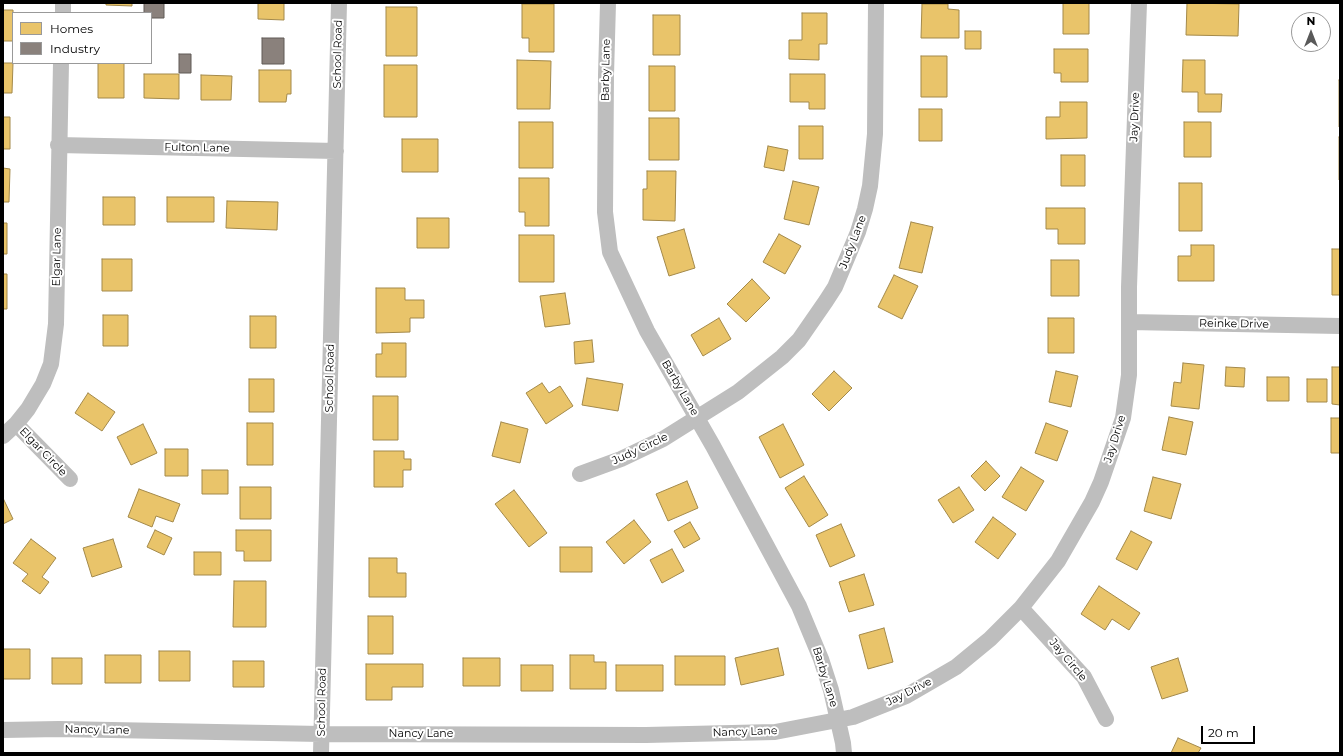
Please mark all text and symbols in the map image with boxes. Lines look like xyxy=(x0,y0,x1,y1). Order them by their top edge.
legend xyxy=(12,12,152,64)
north arrow xyxy=(1291,12,1331,52)
text: N xyxy=(1307,14,1315,28)
street label: School Road xyxy=(331,20,345,88)
text: Homes xyxy=(50,21,93,36)
street label: Barby Lane xyxy=(599,39,613,101)
text: Industry xyxy=(50,41,100,56)
street label: Jay Drive xyxy=(1128,92,1142,142)
street label: Fulton Lane xyxy=(164,141,230,155)
street label: Judy Lane xyxy=(837,213,869,271)
street label: Elgar Lane xyxy=(50,228,64,286)
street label: Reinke Drive xyxy=(1199,317,1269,331)
street label: School Road xyxy=(323,344,337,412)
street label: Barby Lane xyxy=(659,358,701,418)
street label: Jay Drive xyxy=(1101,413,1129,465)
street label: Elgar Circle xyxy=(17,425,69,479)
street label: Judy Circle xyxy=(610,430,670,468)
street label: Jay Circle xyxy=(1046,636,1090,684)
street label: Barby Lane xyxy=(810,645,840,709)
street label: School Road xyxy=(315,668,329,736)
street label: Jay Drive xyxy=(884,675,934,709)
scale bar xyxy=(1203,718,1257,744)
street label: Nancy Lane xyxy=(64,723,130,737)
street label: Nancy Lane xyxy=(712,724,778,740)
text: 20 m xyxy=(1208,725,1239,740)
street label: Nancy Lane xyxy=(389,727,453,741)

